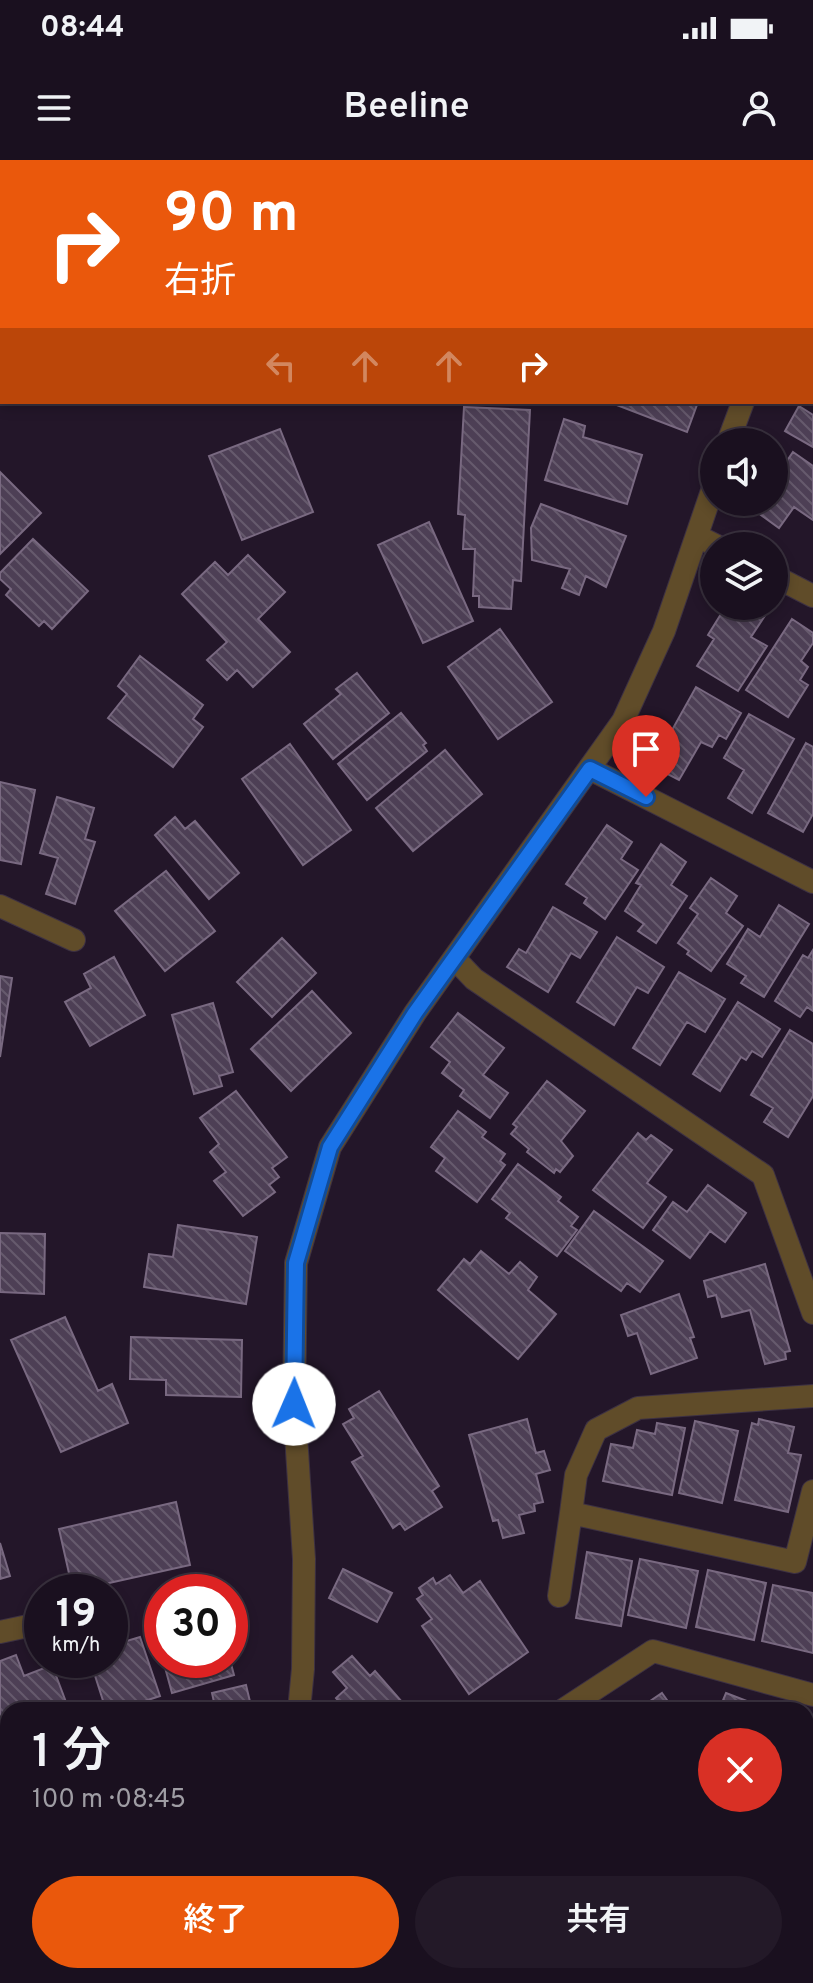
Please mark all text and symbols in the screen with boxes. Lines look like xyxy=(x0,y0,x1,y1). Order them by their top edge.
text: 08:44 xyxy=(40,10,124,47)
text: Beeline xyxy=(343,85,470,131)
icon: menu xyxy=(32,86,76,130)
icon: person xyxy=(737,86,781,130)
text: 90 m xyxy=(164,181,299,251)
icon: right xyxy=(32,192,136,296)
text: 右折 xyxy=(164,260,236,306)
icon: left xyxy=(259,344,303,388)
icon: ahead xyxy=(343,344,387,388)
icon: ahead xyxy=(427,344,471,388)
icon: right xyxy=(511,344,555,388)
map controls xyxy=(700,428,788,620)
button: sound xyxy=(700,428,788,516)
button: layers xyxy=(700,532,788,620)
pin xyxy=(612,715,680,797)
icon: arrive xyxy=(624,727,668,771)
position arrow xyxy=(252,1362,336,1446)
speed limit sign: 30 xyxy=(144,1574,248,1678)
text: 19 xyxy=(56,1591,96,1641)
text: km/h xyxy=(52,1633,100,1659)
text: 1 分 xyxy=(32,1724,111,1784)
button: close xyxy=(698,1728,782,1812)
text: 100 m · 08:45 xyxy=(32,1784,186,1817)
button: 終了 xyxy=(32,1876,399,1968)
button: 共有 xyxy=(415,1876,782,1968)

